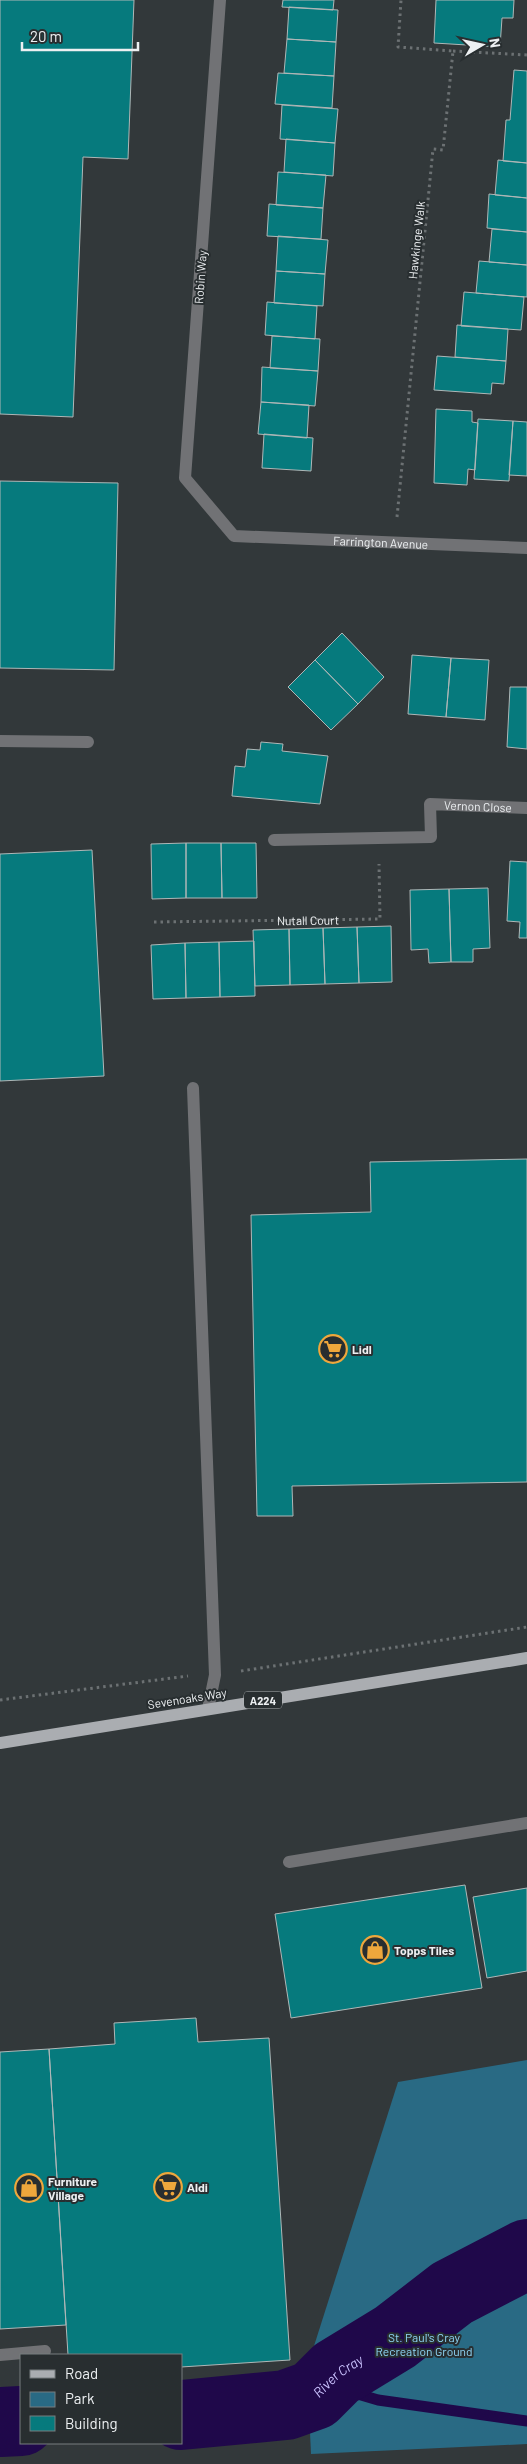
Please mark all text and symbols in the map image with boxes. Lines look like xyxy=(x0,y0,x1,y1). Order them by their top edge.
scale bar xyxy=(22,20,139,52)
north arrow xyxy=(457,20,507,70)
text: 20 m xyxy=(30,27,62,45)
text: N xyxy=(486,37,504,49)
street label: Hawkinge Walk xyxy=(405,200,427,280)
street label: Robin Way xyxy=(191,249,209,304)
street label: Farrington Avenue xyxy=(333,533,428,551)
street label: Vernon Close xyxy=(444,798,512,814)
street label: Nutall Court xyxy=(277,913,339,927)
supermarket icon: Lidl xyxy=(318,1334,348,1364)
place label: Lidl xyxy=(352,1342,372,1356)
street label: Sevenoaks Way xyxy=(146,1685,228,1711)
road number: A224 xyxy=(244,1692,282,1708)
shop icon: Topps Tiles xyxy=(360,1935,390,1965)
place label: Topps Tiles xyxy=(394,1943,454,1957)
supermarket icon: Aldi xyxy=(153,2172,183,2202)
shop icon: Furniture Village xyxy=(14,2173,44,2203)
place label: Furniture Village xyxy=(48,2174,98,2202)
place label: Aldi xyxy=(187,2180,208,2194)
park label: St. Paul's Cray Recreation Ground xyxy=(375,2330,473,2358)
water label: River Cray xyxy=(309,2350,366,2400)
legend xyxy=(20,2354,182,2444)
text: Road xyxy=(65,2364,98,2382)
text: Park xyxy=(65,2389,95,2407)
text: Building xyxy=(65,2414,118,2432)

